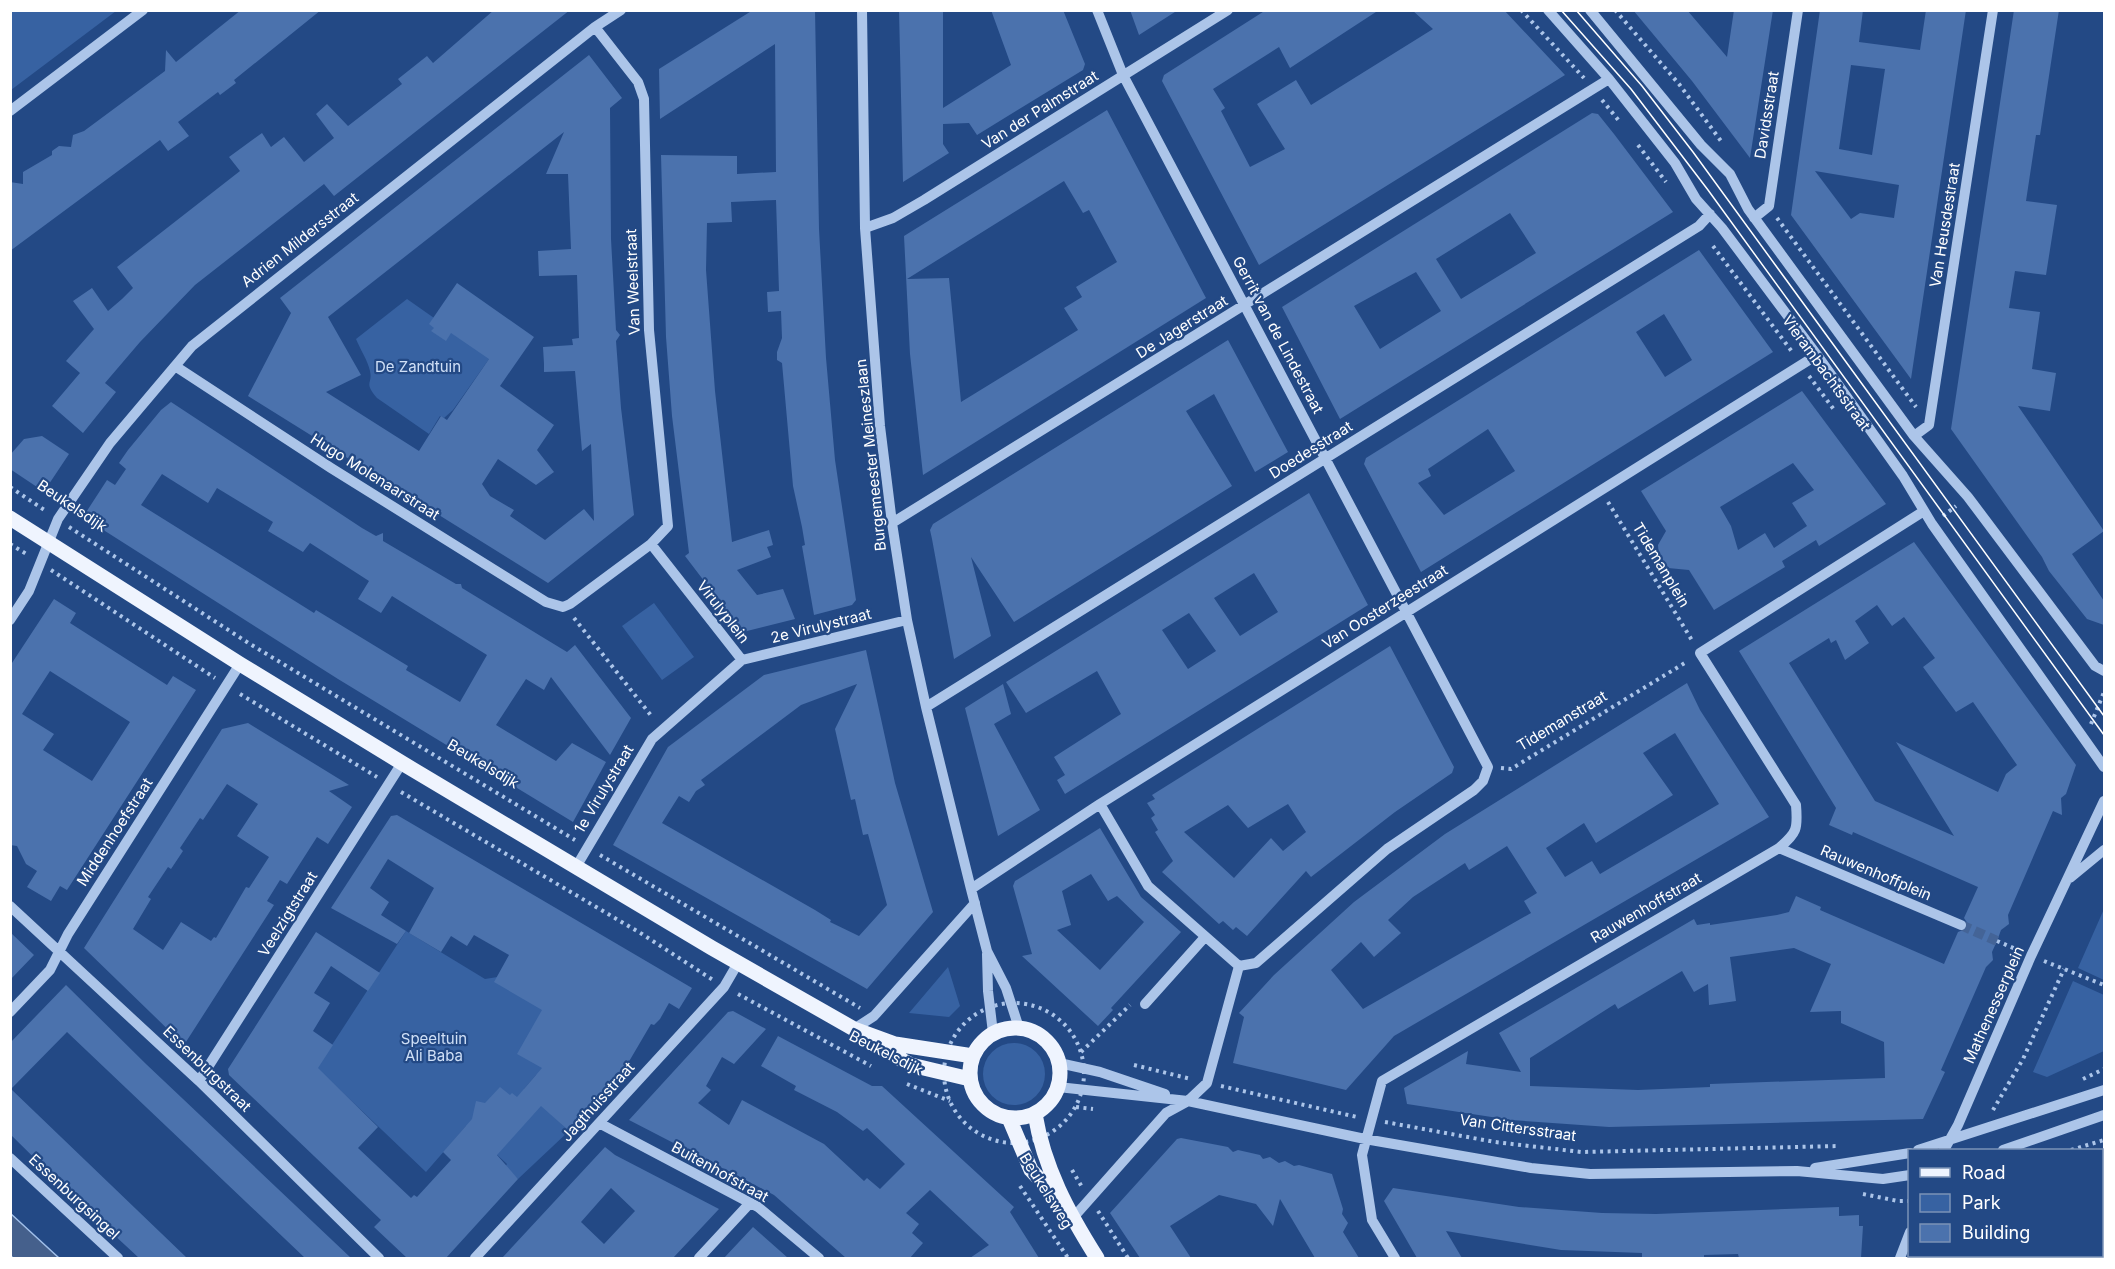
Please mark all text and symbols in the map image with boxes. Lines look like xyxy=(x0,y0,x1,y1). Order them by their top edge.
street label: Van der Palmstraat xyxy=(978,66,1102,153)
street label: Davidsstraat xyxy=(1750,70,1783,160)
street label: Van Heusdestraat xyxy=(1925,161,1964,289)
street label: Adrien Mildersstraat xyxy=(237,188,362,291)
street label: Van Weelstraat xyxy=(621,228,644,336)
street label: Gerrit van de Lindestraat xyxy=(1229,253,1328,417)
street label: De Jagerstraat xyxy=(1132,291,1231,362)
street label: Vierambachtsstraat xyxy=(1778,311,1875,434)
park label: De Zandtuin xyxy=(375,357,461,376)
street label: Burgemeester Meineszlaan xyxy=(851,358,890,552)
street label: Doedesstraat xyxy=(1266,416,1356,483)
street label: Hugo Molenaarstraat xyxy=(307,429,444,524)
street label: Beukelsdijk xyxy=(34,475,112,536)
street label: Tidemanplein xyxy=(1629,519,1694,611)
street label: Van Oosterzeestraat xyxy=(1318,560,1451,653)
street label: Virulyplein xyxy=(693,576,754,647)
street label: 2e Virulystraat xyxy=(769,604,873,647)
street label: Tidemanstraat xyxy=(1513,686,1610,755)
street label: Beukelsdijk xyxy=(444,735,523,793)
street label: 1e Virulystraat xyxy=(570,741,637,836)
street label: Middenhoefstraat xyxy=(73,774,157,889)
street label: Rauwenhoffplein xyxy=(1818,841,1935,905)
street label: Veelzigtstraat xyxy=(254,868,321,960)
street label: Rauwenhoffstraat xyxy=(1587,868,1705,947)
street label: Mathenesserplein xyxy=(1959,943,2028,1066)
street label: Essenburgstraat xyxy=(159,1022,255,1116)
street label: Beukelsdijk xyxy=(846,1026,927,1080)
park label: Speeltuin Ali Baba xyxy=(401,1029,467,1065)
street label: Jagthuisstraat xyxy=(557,1058,638,1145)
street label: Van Cittersstraat xyxy=(1459,1110,1578,1145)
street label: Buitenhofstraat xyxy=(668,1137,772,1206)
street label: Beukelsweg xyxy=(1016,1149,1077,1232)
legend xyxy=(1908,1149,2103,1257)
street label: Essenburgsingel xyxy=(25,1150,124,1244)
text: Road xyxy=(1962,1162,2005,1183)
text: Park xyxy=(1962,1192,2001,1213)
text: Building xyxy=(1962,1222,2030,1243)

